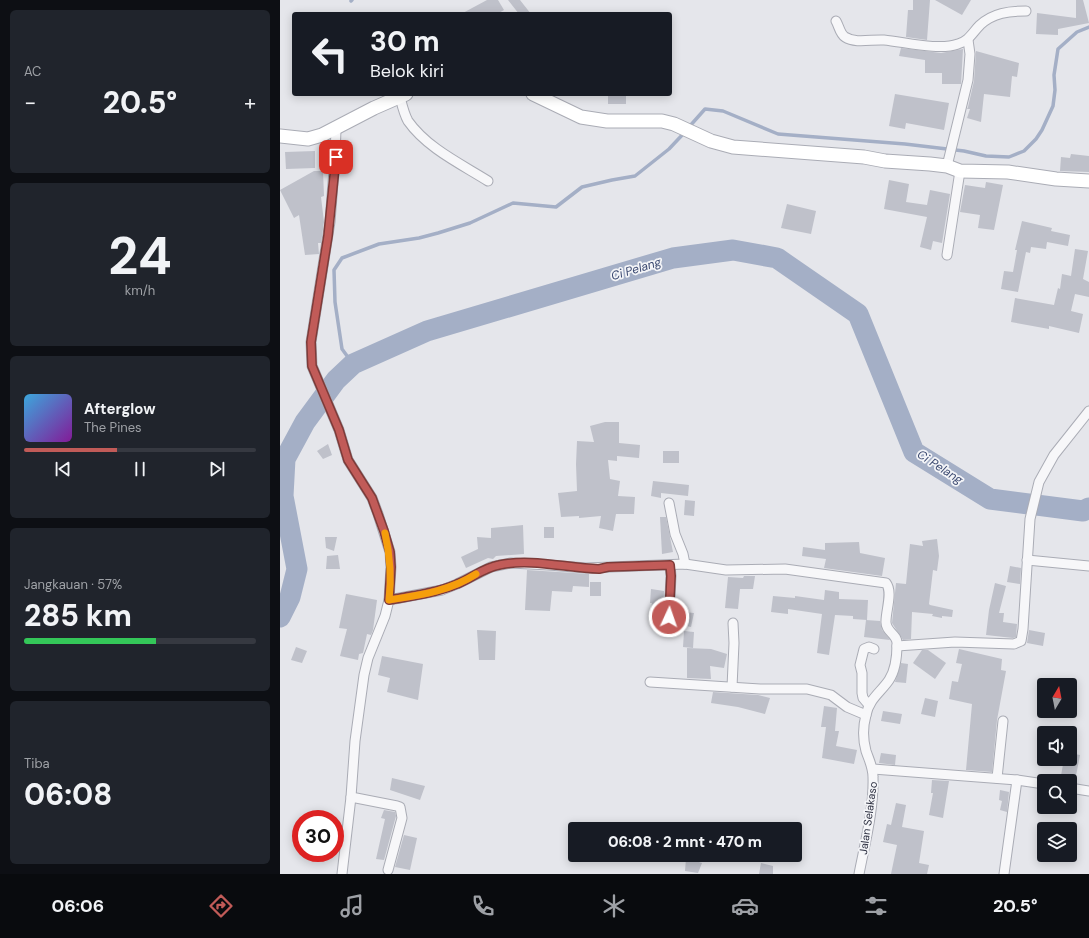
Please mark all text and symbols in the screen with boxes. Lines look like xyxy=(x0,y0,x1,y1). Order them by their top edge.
text: 30 m xyxy=(370,23,440,60)
icon: left xyxy=(304,28,356,80)
text: Belok kiri xyxy=(370,59,444,83)
text: AC xyxy=(24,63,41,80)
text: 20.5° xyxy=(103,83,177,122)
text: − xyxy=(24,88,36,117)
text: + xyxy=(244,88,256,117)
pin xyxy=(319,140,353,174)
icon: arrive xyxy=(325,146,347,168)
text: 24 xyxy=(108,222,172,290)
water label: Ci Pelang xyxy=(609,254,663,284)
text: km/h xyxy=(125,282,155,299)
text: Afterglow xyxy=(84,399,156,419)
text: The Pines xyxy=(84,419,142,436)
water label: Ci Pelang xyxy=(914,446,966,488)
icon: previous xyxy=(52,458,74,480)
icon: pause xyxy=(129,458,151,480)
icon: next xyxy=(206,458,228,480)
text: Jangkauan · 57% xyxy=(24,576,122,593)
text: 285 km xyxy=(24,596,132,635)
position arrow xyxy=(648,596,690,638)
north arrow xyxy=(1037,678,1077,718)
map controls xyxy=(1037,678,1077,862)
button: sound xyxy=(1037,726,1077,766)
text: Tiba xyxy=(24,755,50,772)
button: search xyxy=(1037,774,1077,814)
text: 06:08 xyxy=(24,775,112,814)
street label: Jalan Selakaso xyxy=(856,781,880,855)
speed limit sign: 30 xyxy=(292,810,344,862)
button: layers xyxy=(1037,822,1077,862)
text: 06:08 · 2 mnt · 470 m xyxy=(608,832,762,852)
icon: directions xyxy=(207,892,235,920)
icon: music xyxy=(338,892,366,920)
icon: phone xyxy=(469,892,497,920)
icon: climate xyxy=(600,892,628,920)
icon: car xyxy=(731,892,759,920)
icon: filters xyxy=(862,892,890,920)
text: 06:06 xyxy=(51,894,104,918)
text: 20.5° xyxy=(993,894,1037,918)

